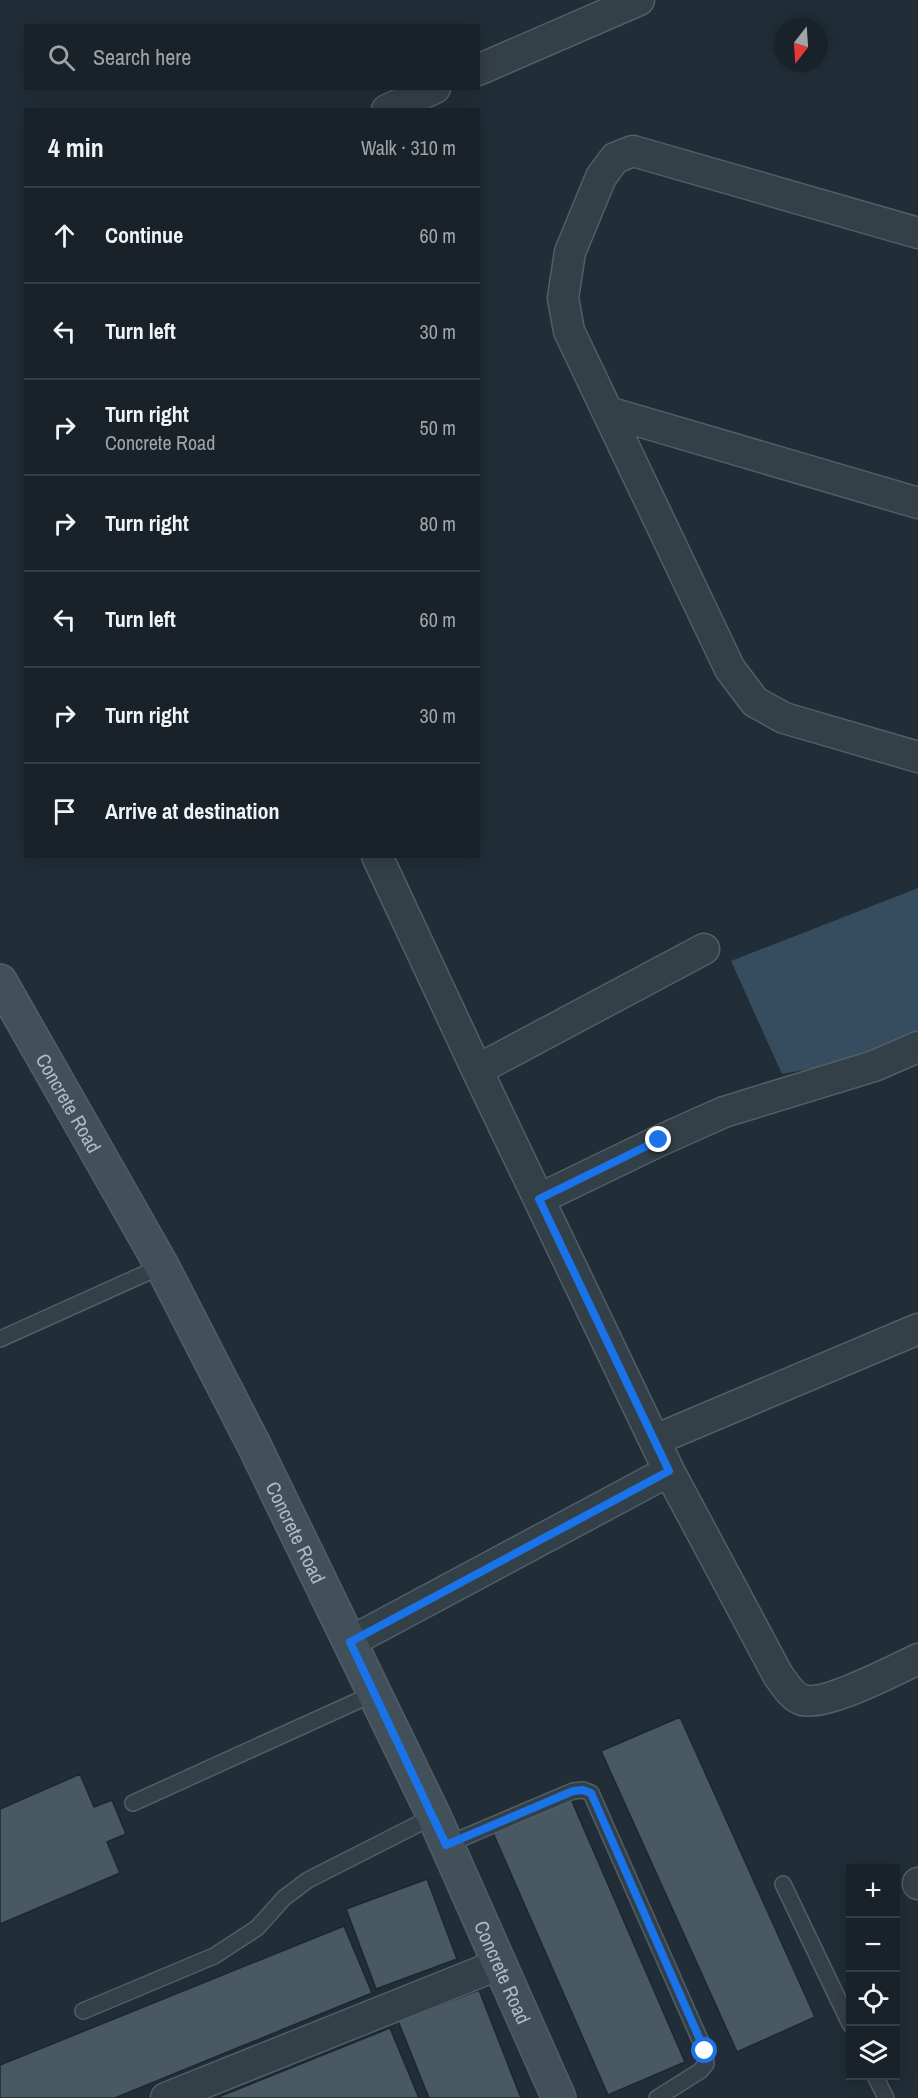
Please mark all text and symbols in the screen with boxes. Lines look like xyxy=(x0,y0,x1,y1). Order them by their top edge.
north arrow xyxy=(774,18,828,72)
search box xyxy=(24,24,480,90)
icon: search xyxy=(45,41,78,74)
text: Search here xyxy=(93,42,191,72)
text: 4 min xyxy=(48,130,104,165)
text: Walk · 310 m xyxy=(361,134,456,161)
icon: ahead xyxy=(48,219,81,252)
text: Continue xyxy=(105,220,183,250)
text: 60 m xyxy=(420,222,456,249)
icon: left xyxy=(48,315,81,348)
text: Turn left xyxy=(105,316,176,346)
text: 30 m xyxy=(420,318,456,345)
text: Turn right xyxy=(105,399,189,429)
icon: right xyxy=(48,411,81,444)
text: 50 m xyxy=(420,414,456,441)
text: Concrete Road xyxy=(105,429,215,456)
icon: right xyxy=(48,507,81,540)
text: Turn right xyxy=(105,508,189,538)
text: 80 m xyxy=(420,510,456,537)
icon: left xyxy=(48,603,81,636)
text: Turn left xyxy=(105,604,176,634)
text: 60 m xyxy=(420,606,456,633)
icon: right xyxy=(48,699,81,732)
text: Turn right xyxy=(105,700,189,730)
text: 30 m xyxy=(420,702,456,729)
icon: arrive xyxy=(48,795,81,828)
text: Arrive at destination xyxy=(105,796,279,826)
street label: Concrete Road xyxy=(30,1048,108,1157)
route end xyxy=(645,1126,671,1152)
street label: Concrete Road xyxy=(260,1477,333,1588)
map controls xyxy=(846,1864,900,2080)
button: + xyxy=(846,1864,900,1918)
street label: Concrete Road xyxy=(468,1916,538,2028)
button: − xyxy=(846,1918,900,1972)
button: locate xyxy=(846,1972,900,2026)
button: layers xyxy=(846,2026,900,2080)
route start xyxy=(691,2037,717,2063)

